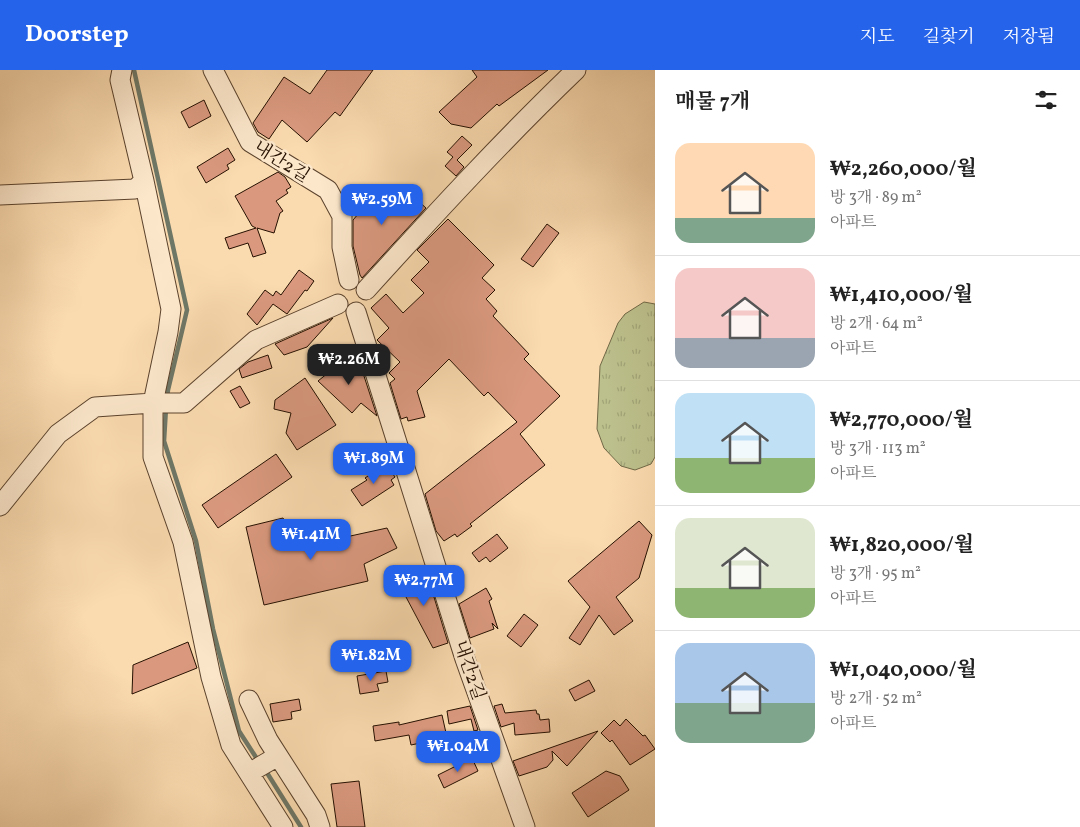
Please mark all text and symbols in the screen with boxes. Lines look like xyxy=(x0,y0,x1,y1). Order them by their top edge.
text: Doorstep xyxy=(25,18,129,52)
text: 지도 xyxy=(860,25,895,50)
text: 길찾기 xyxy=(923,25,975,50)
text: 저장됨 xyxy=(1003,25,1055,50)
icon: filters xyxy=(1032,86,1060,114)
text: 매물 7개 xyxy=(675,88,750,117)
street label: 내간2길 xyxy=(248,135,314,189)
text: ₩2,260,000/월 xyxy=(830,155,977,184)
icon: home xyxy=(715,163,775,223)
pin: ₩2.59M xyxy=(341,184,423,226)
text: 방 3개 · 89 m² xyxy=(830,187,922,209)
text: ₩2.59M xyxy=(352,189,412,211)
text: 아파트 xyxy=(830,212,876,234)
text: ₩1,410,000/월 xyxy=(830,281,973,310)
icon: home xyxy=(715,288,775,348)
text: 방 2개 · 64 m² xyxy=(830,313,923,335)
text: 아파트 xyxy=(830,338,876,360)
pin: ₩2.26M xyxy=(308,344,390,386)
text: ₩2.26M xyxy=(318,349,380,371)
text: ₩2,770,000/월 xyxy=(830,406,973,435)
icon: home xyxy=(715,413,775,473)
text: 방 3개 · 113 m² xyxy=(830,438,926,460)
pin: ₩1.89M xyxy=(333,442,415,485)
text: ₩1.89M xyxy=(344,448,404,470)
text: 아파트 xyxy=(830,463,876,485)
pin: ₩1.41M xyxy=(270,518,352,561)
text: ₩1.41M xyxy=(282,524,340,546)
text: ₩1,820,000/월 xyxy=(830,531,974,560)
icon: home xyxy=(715,538,775,598)
text: 방 3개 · 95 m² xyxy=(830,563,921,585)
pin: ₩2.77M xyxy=(383,564,465,607)
text: ₩2.77M xyxy=(394,570,454,592)
text: 아파트 xyxy=(830,588,876,610)
street label: 내간2길 xyxy=(447,637,490,704)
pin: ₩1.82M xyxy=(330,640,412,682)
text: ₩1.82M xyxy=(341,645,401,667)
text: ₩1,040,000/월 xyxy=(830,656,977,685)
icon: home xyxy=(715,663,775,723)
text: 방 2개 · 52 m² xyxy=(830,688,922,710)
text: 아파트 xyxy=(830,713,876,735)
pin: ₩1.04M xyxy=(417,730,499,773)
text: ₩1.04M xyxy=(427,736,489,758)

